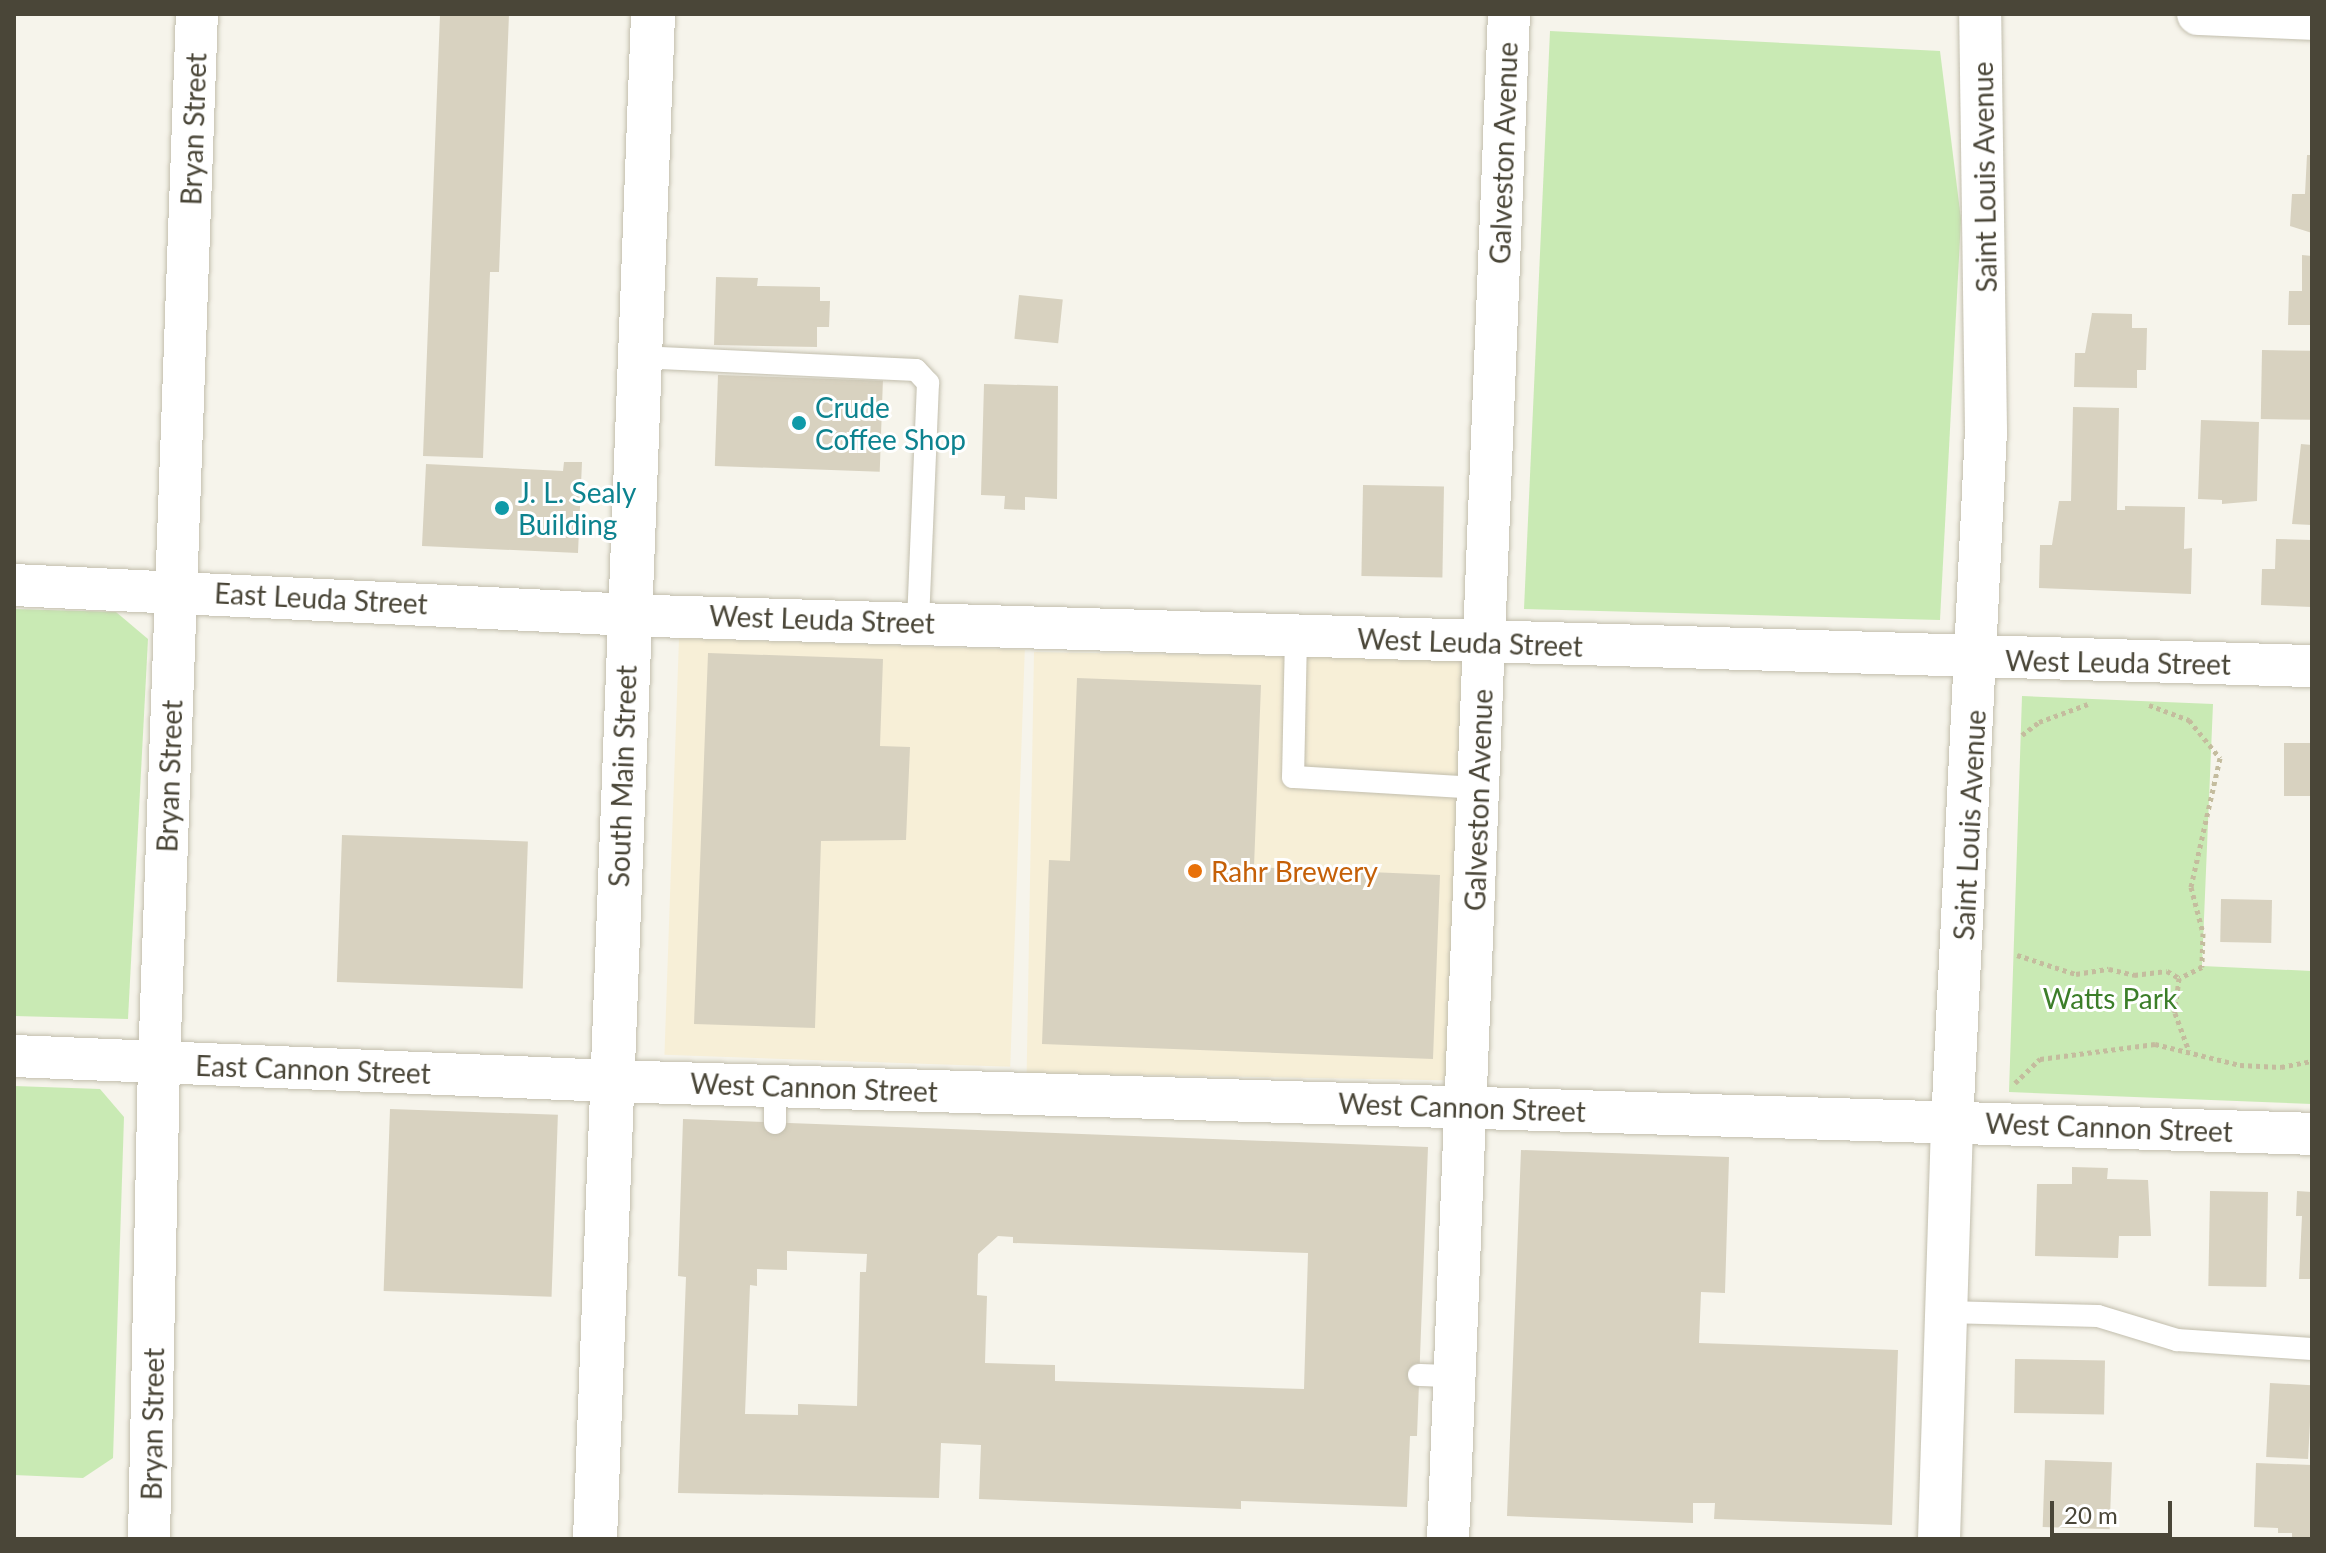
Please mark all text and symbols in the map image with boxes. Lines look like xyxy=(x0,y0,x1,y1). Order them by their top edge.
street label: Galveston Avenue xyxy=(1482,41,1524,265)
street label: Bryan Street xyxy=(174,52,212,206)
street label: Saint Louis Avenue xyxy=(1965,61,2003,293)
place label: Crude Coffee Shop xyxy=(815,390,966,456)
marker: Crude Coffee Shop xyxy=(790,414,808,432)
place label: J. L. Sealy Building xyxy=(518,475,636,541)
marker: J. L. Sealy Building xyxy=(493,499,511,517)
street label: East Leuda Street xyxy=(214,576,428,620)
street label: West Leuda Street xyxy=(709,598,935,640)
street label: West Leuda Street xyxy=(1357,621,1583,663)
street label: West Leuda Street xyxy=(2005,643,2231,681)
street label: South Main Street xyxy=(601,664,643,888)
street label: Galveston Avenue xyxy=(1457,688,1499,912)
street label: Bryan Street xyxy=(150,699,188,853)
street label: Saint Louis Avenue xyxy=(1946,708,1992,942)
place label: Rahr Brewery xyxy=(1211,854,1378,888)
marker: Rahr Brewery xyxy=(1186,862,1204,880)
park label: Watts Park xyxy=(2043,981,2177,1015)
street label: East Cannon Street xyxy=(195,1048,431,1090)
street label: West Cannon Street xyxy=(690,1066,938,1108)
street label: West Cannon Street xyxy=(1338,1086,1586,1128)
street label: West Cannon Street xyxy=(1985,1106,2233,1148)
street label: Bryan Street xyxy=(134,1347,170,1501)
scale bar xyxy=(2054,1485,2176,1535)
text: 20 m xyxy=(2064,1500,2118,1529)

